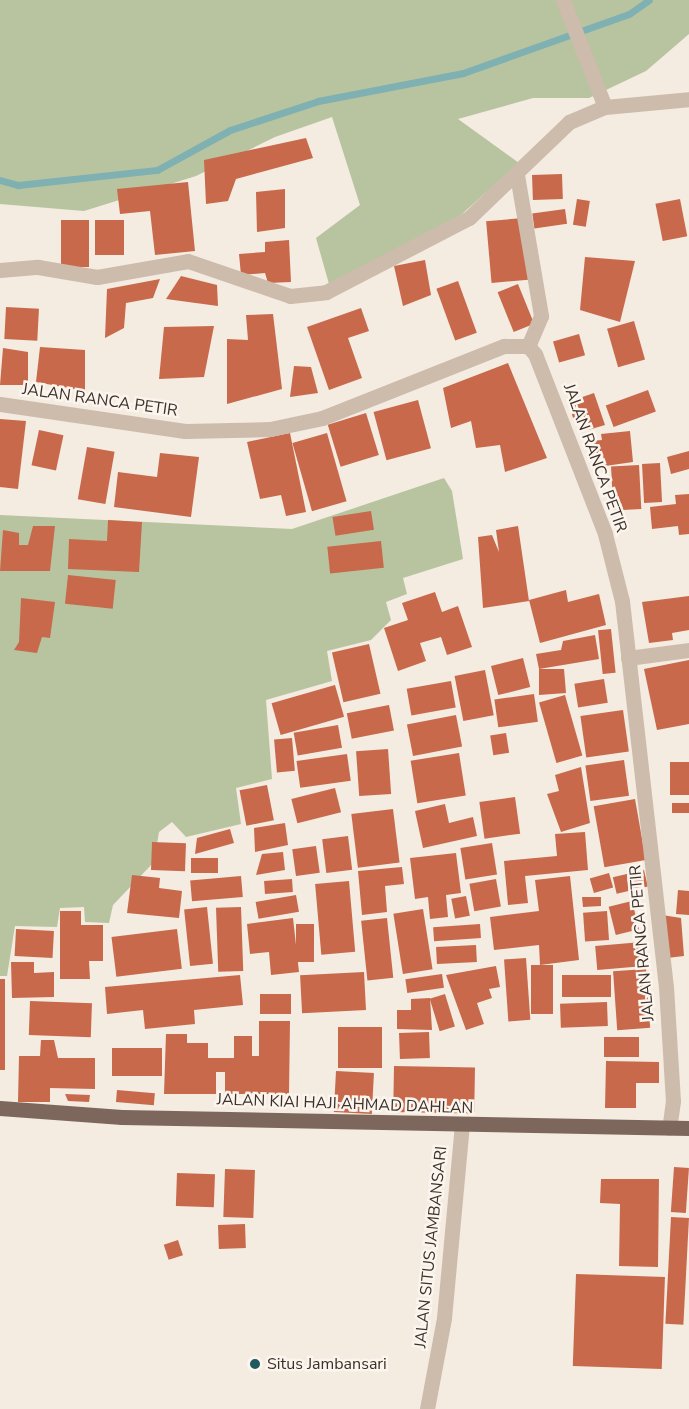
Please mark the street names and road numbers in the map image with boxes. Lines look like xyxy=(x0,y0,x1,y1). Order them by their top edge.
street label: JALAN RANCA PETIR xyxy=(21,380,179,420)
street label: JALAN RANCA PETIR xyxy=(559,381,631,535)
street label: JALAN RANCA PETIR xyxy=(626,864,658,1022)
street label: JALAN KIAI HAJI AHMAD DAHLAN xyxy=(216,1090,474,1118)
street label: JALAN SITUS JAMBANSARI xyxy=(411,1145,451,1349)

